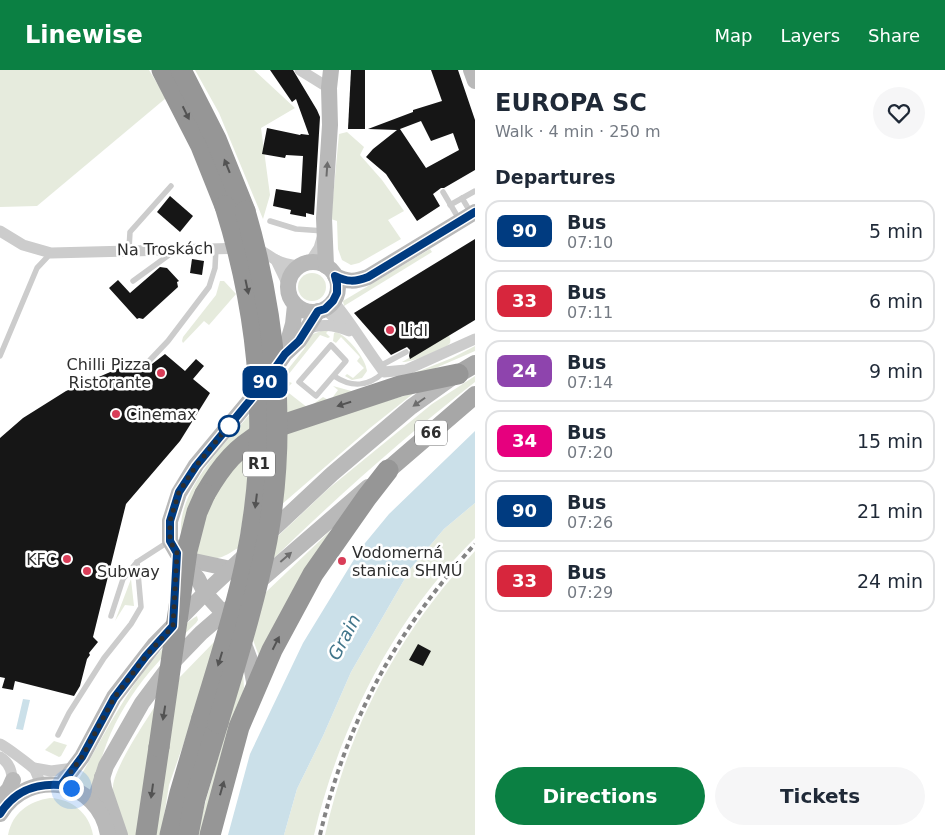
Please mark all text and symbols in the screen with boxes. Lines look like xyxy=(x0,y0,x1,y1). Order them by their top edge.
text: Linewise xyxy=(25,21,143,49)
text: Map xyxy=(714,25,752,46)
text: Layers xyxy=(780,25,840,46)
text: Share xyxy=(868,25,920,46)
button: heart xyxy=(873,87,925,139)
text: EUROPA SC xyxy=(495,89,647,117)
one-way arrow xyxy=(182,106,190,120)
text: Walk · 4 min · 250 m xyxy=(495,122,660,141)
one-way arrow xyxy=(223,159,231,173)
one-way arrow xyxy=(323,161,331,177)
text: Departures xyxy=(495,166,616,188)
text: Bus xyxy=(567,211,606,233)
text: 90 xyxy=(512,220,537,241)
text: 5 min xyxy=(869,220,923,242)
text: 07:10 xyxy=(567,233,613,252)
street label: Na Troskách xyxy=(117,239,213,259)
one-way arrow xyxy=(243,279,251,294)
text: Bus xyxy=(567,281,606,303)
text: 33 xyxy=(512,290,537,311)
text: 6 min xyxy=(869,290,923,312)
text: 07:11 xyxy=(567,303,613,322)
place label: Lidl xyxy=(400,321,428,340)
marker: Lidl xyxy=(384,324,396,336)
text: Bus xyxy=(567,351,606,373)
place label: Chilli Pizza Ristorante xyxy=(66,355,151,392)
text: 24 xyxy=(512,360,537,381)
text: 9 min xyxy=(869,360,923,382)
line badge: 90 xyxy=(242,366,288,398)
marker: Chilli Pizza Ristorante xyxy=(155,367,167,379)
text: 90 xyxy=(252,371,278,392)
text: 07:14 xyxy=(567,373,613,392)
one-way arrow xyxy=(412,397,426,407)
one-way arrow xyxy=(336,401,351,409)
place label: Cinemax xyxy=(126,405,196,424)
marker: Cinemax xyxy=(110,408,122,420)
unlabelled marker xyxy=(218,415,240,437)
road number: 66 xyxy=(415,420,447,446)
text: Bus xyxy=(567,421,606,443)
text: 34 xyxy=(512,430,537,451)
text: 15 min xyxy=(857,430,923,452)
text: 07:20 xyxy=(567,443,613,462)
road number: R1 xyxy=(243,452,275,476)
text: Bus xyxy=(567,491,606,513)
one-way arrow xyxy=(252,493,260,509)
text: 90 xyxy=(512,500,537,521)
text: 21 min xyxy=(857,500,923,522)
text: 07:26 xyxy=(567,513,613,532)
place label: Vodomerná stanica SHMÚ xyxy=(352,543,462,580)
place label: KFC xyxy=(26,550,57,569)
one-way arrow xyxy=(279,552,292,563)
marker: KFC xyxy=(61,553,73,565)
marker: Vodomerná stanica SHMÚ xyxy=(336,555,348,567)
text: Bus xyxy=(567,561,606,583)
place label: Subway xyxy=(97,562,160,581)
marker: Subway xyxy=(81,565,93,577)
text: 33 xyxy=(512,570,537,591)
text: 24 min xyxy=(857,570,923,592)
text: 07:29 xyxy=(567,583,613,602)
water label: Grain xyxy=(323,611,365,663)
one-way arrow xyxy=(272,636,280,650)
one-way arrow xyxy=(216,651,223,666)
one-way arrow xyxy=(160,705,168,721)
button: Directions xyxy=(495,767,705,825)
button: Tickets xyxy=(715,767,925,825)
your location xyxy=(59,776,84,801)
one-way arrow xyxy=(218,780,226,795)
one-way arrow xyxy=(148,783,156,799)

